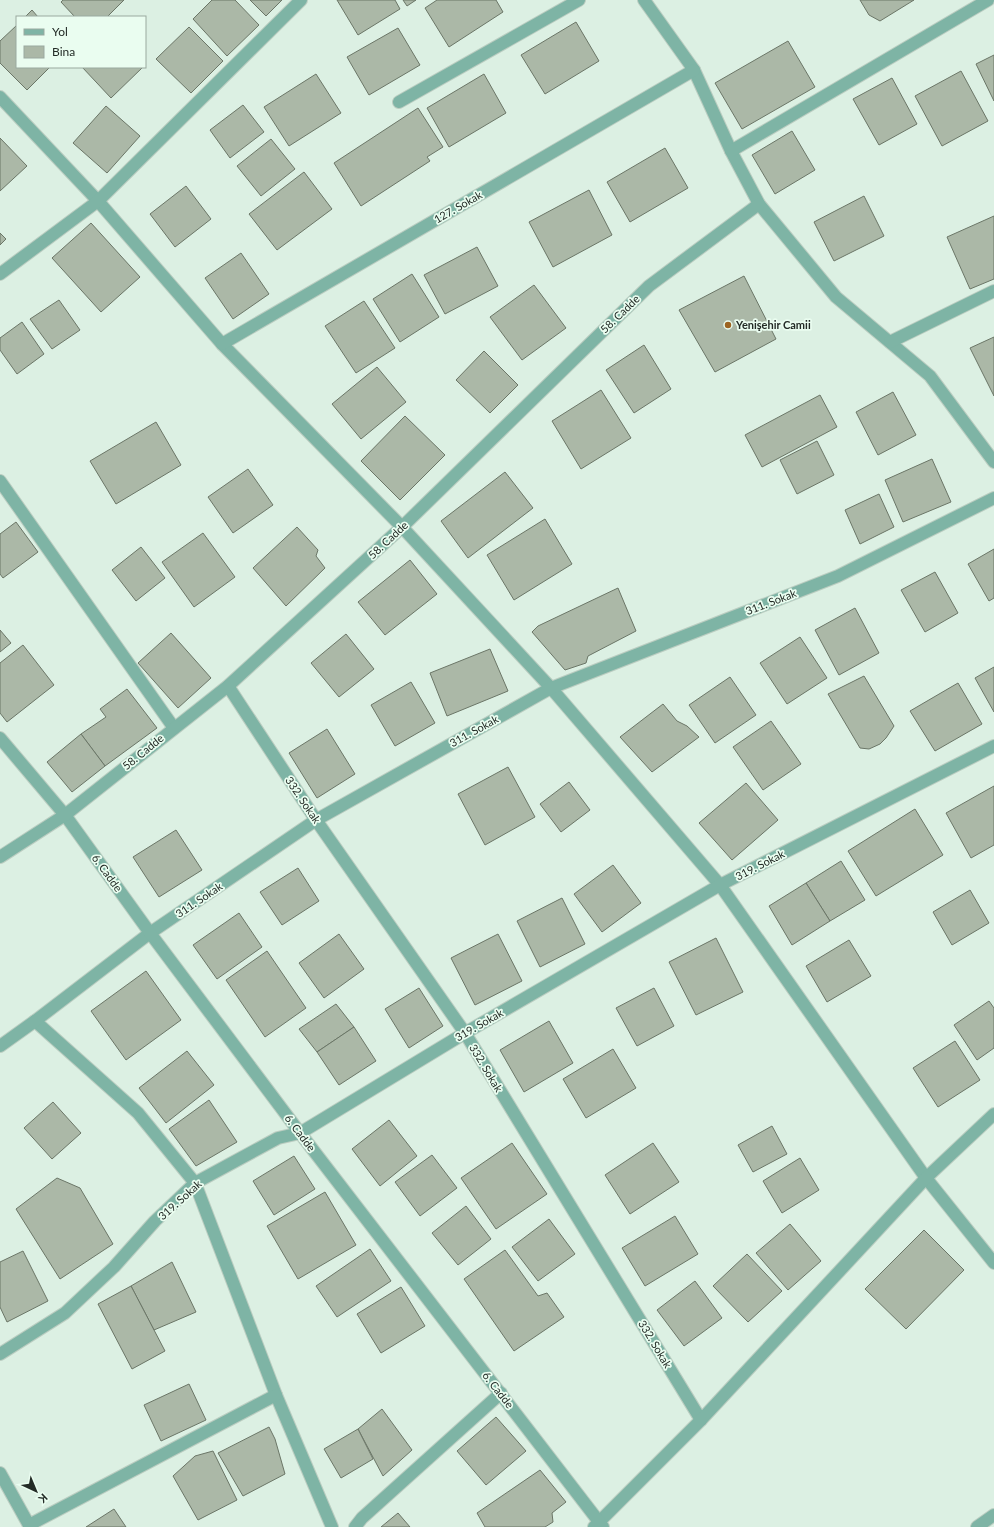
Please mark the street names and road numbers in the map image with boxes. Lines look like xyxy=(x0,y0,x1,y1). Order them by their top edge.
street label: 127. Sokak xyxy=(431,187,484,226)
street label: 58. Cadde xyxy=(597,292,642,335)
street label: 58. Cadde xyxy=(365,518,410,561)
street label: 311. Sokak xyxy=(744,586,798,617)
street label: 311. Sokak xyxy=(447,712,501,749)
street label: 58. Cadde xyxy=(120,731,166,772)
street label: 332. Sokak xyxy=(283,774,324,826)
street label: 319. Sokak xyxy=(733,846,787,882)
street label: 6. Cadde xyxy=(90,852,125,894)
street label: 311. Sokak xyxy=(173,879,225,920)
street label: 319. Sokak xyxy=(452,1005,505,1044)
street label: 332. Sokak xyxy=(467,1042,506,1094)
street label: 6. Cadde xyxy=(282,1112,319,1154)
street label: 319. Sokak xyxy=(155,1177,204,1222)
street label: 332. Sokak xyxy=(636,1318,675,1370)
street label: 6. Cadde xyxy=(480,1369,517,1411)

